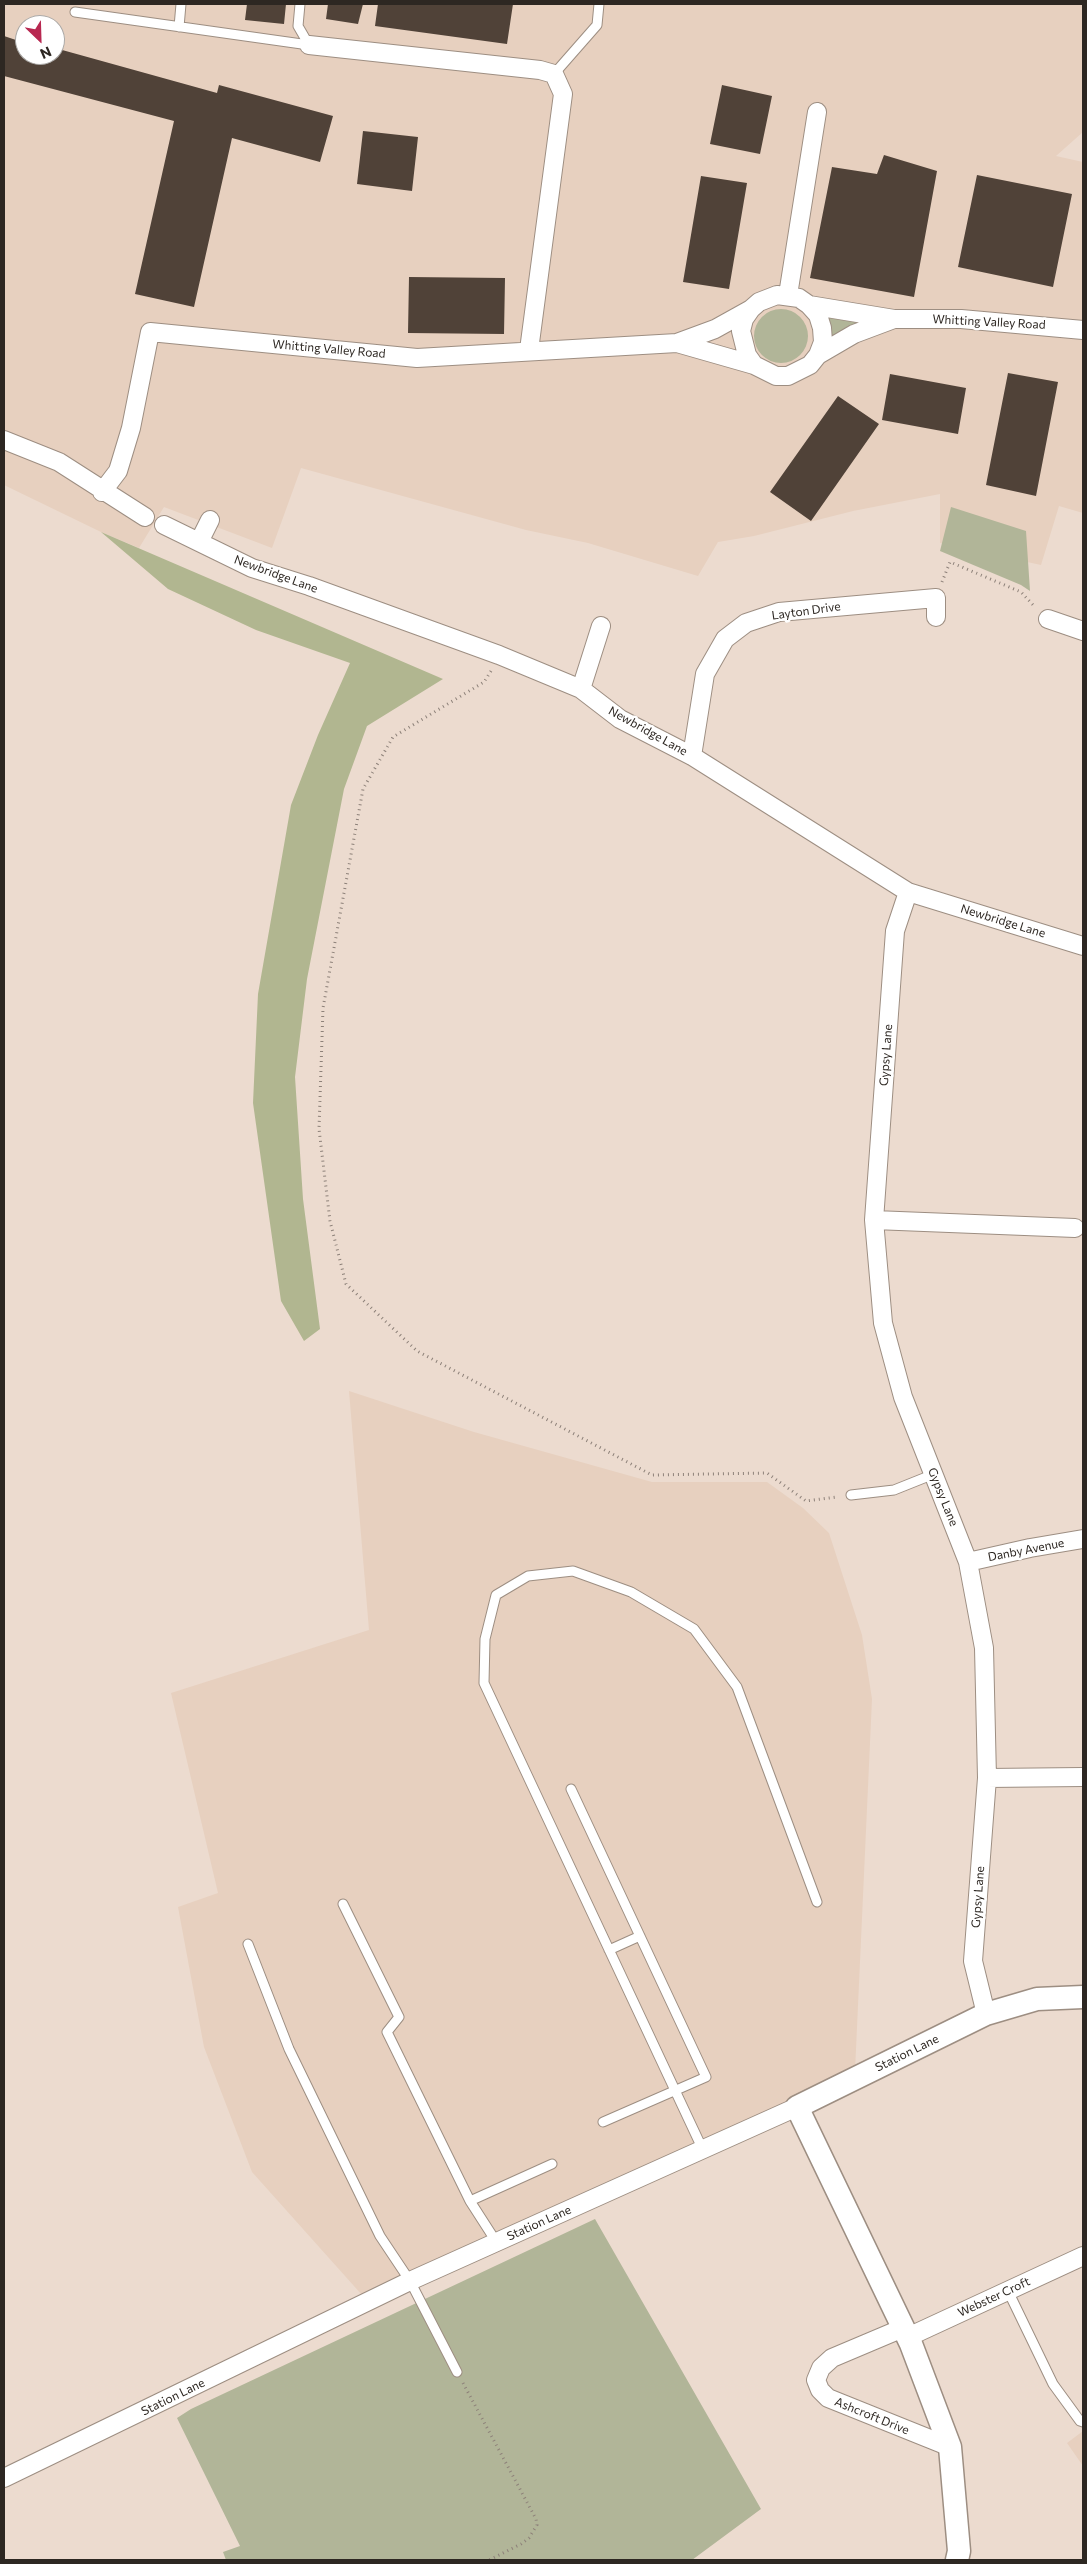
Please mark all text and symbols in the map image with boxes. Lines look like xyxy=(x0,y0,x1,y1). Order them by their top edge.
north arrow xyxy=(15,15,65,65)
text: N xyxy=(38,43,54,63)
street label: Whitting Valley Road xyxy=(932,312,1046,332)
street label: Whitting Valley Road xyxy=(272,337,386,361)
street label: Newbridge Lane xyxy=(232,552,320,596)
street label: Layton Drive xyxy=(771,599,841,623)
street label: Newbridge Lane xyxy=(606,703,690,759)
street label: Newbridge Lane xyxy=(959,901,1047,941)
street label: Gypsy Lane xyxy=(877,1024,895,1086)
street label: Gypsy Lane xyxy=(925,1466,961,1528)
street label: Danby Avenue xyxy=(987,1536,1065,1564)
street label: Gypsy Lane xyxy=(969,1866,987,1928)
street label: Station Lane xyxy=(873,2031,941,2075)
street label: Station Lane xyxy=(505,2202,573,2244)
street label: Webster Croft xyxy=(956,2274,1032,2320)
street label: Station Lane xyxy=(139,2375,207,2419)
street label: Ashcroft Drive xyxy=(833,2394,911,2438)

